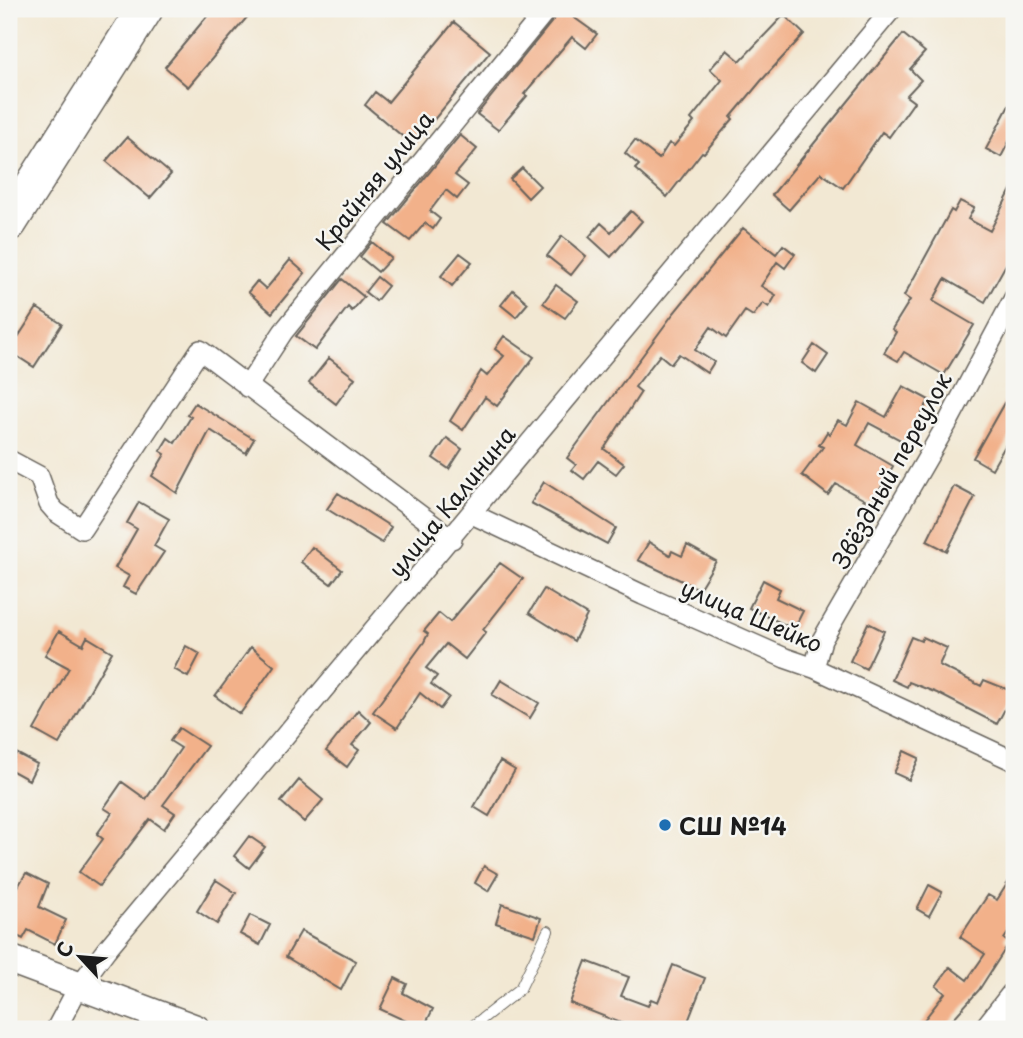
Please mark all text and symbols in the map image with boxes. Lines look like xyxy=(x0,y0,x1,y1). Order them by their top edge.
street label: Крайняя улица xyxy=(307,102,442,258)
street label: Звёздный переулок xyxy=(822,365,960,575)
street label: улица Калинина xyxy=(379,417,523,584)
street label: улица Шейко xyxy=(676,569,828,661)
place label: СШ №14 xyxy=(679,808,787,843)
marker: СШ №14 xyxy=(657,817,673,833)
north arrow xyxy=(46,922,116,992)
text: С xyxy=(48,937,80,962)

